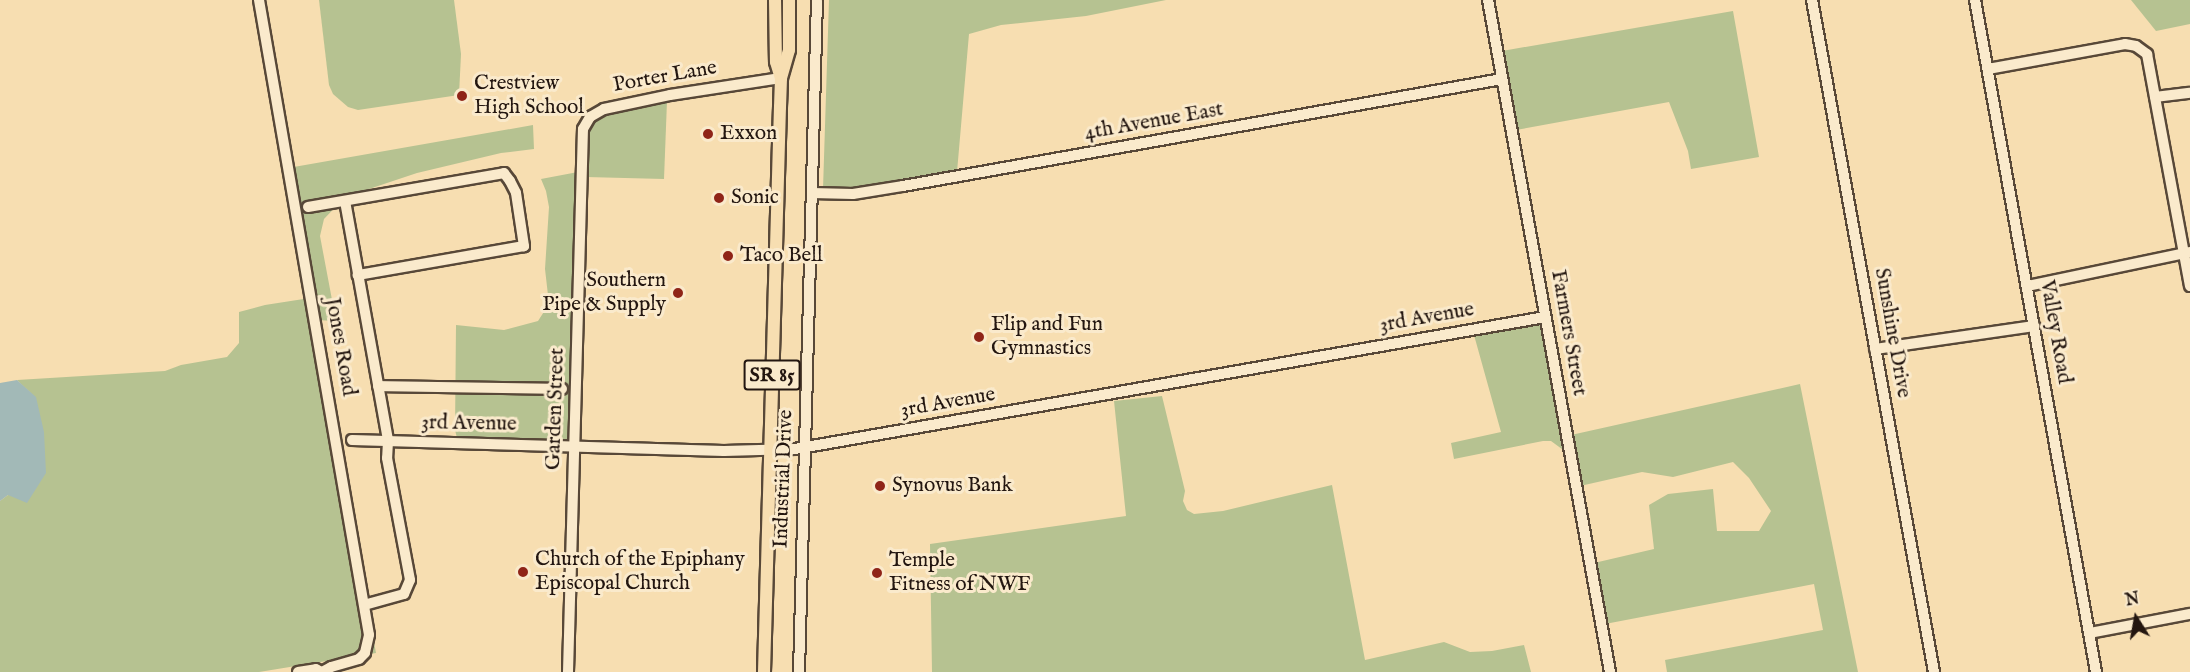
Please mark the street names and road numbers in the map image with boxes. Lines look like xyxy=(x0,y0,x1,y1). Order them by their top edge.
street label: Porter Lane xyxy=(611,56,719,98)
street label: 4th Avenue East xyxy=(1083,97,1225,147)
street label: Sunshine Drive xyxy=(1868,266,1916,400)
street label: Farmers Street xyxy=(1545,268,1591,398)
street label: Valley Road xyxy=(2033,278,2077,386)
street label: Jones Road xyxy=(319,296,361,398)
street label: 3rd Avenue xyxy=(1378,297,1476,339)
street label: Garden Street xyxy=(541,347,571,471)
road number: SR 85 xyxy=(744,358,800,392)
street label: 3rd Avenue xyxy=(899,382,997,424)
street label: Industrial Drive xyxy=(769,409,799,549)
street label: 3rd Avenue xyxy=(421,411,517,437)

